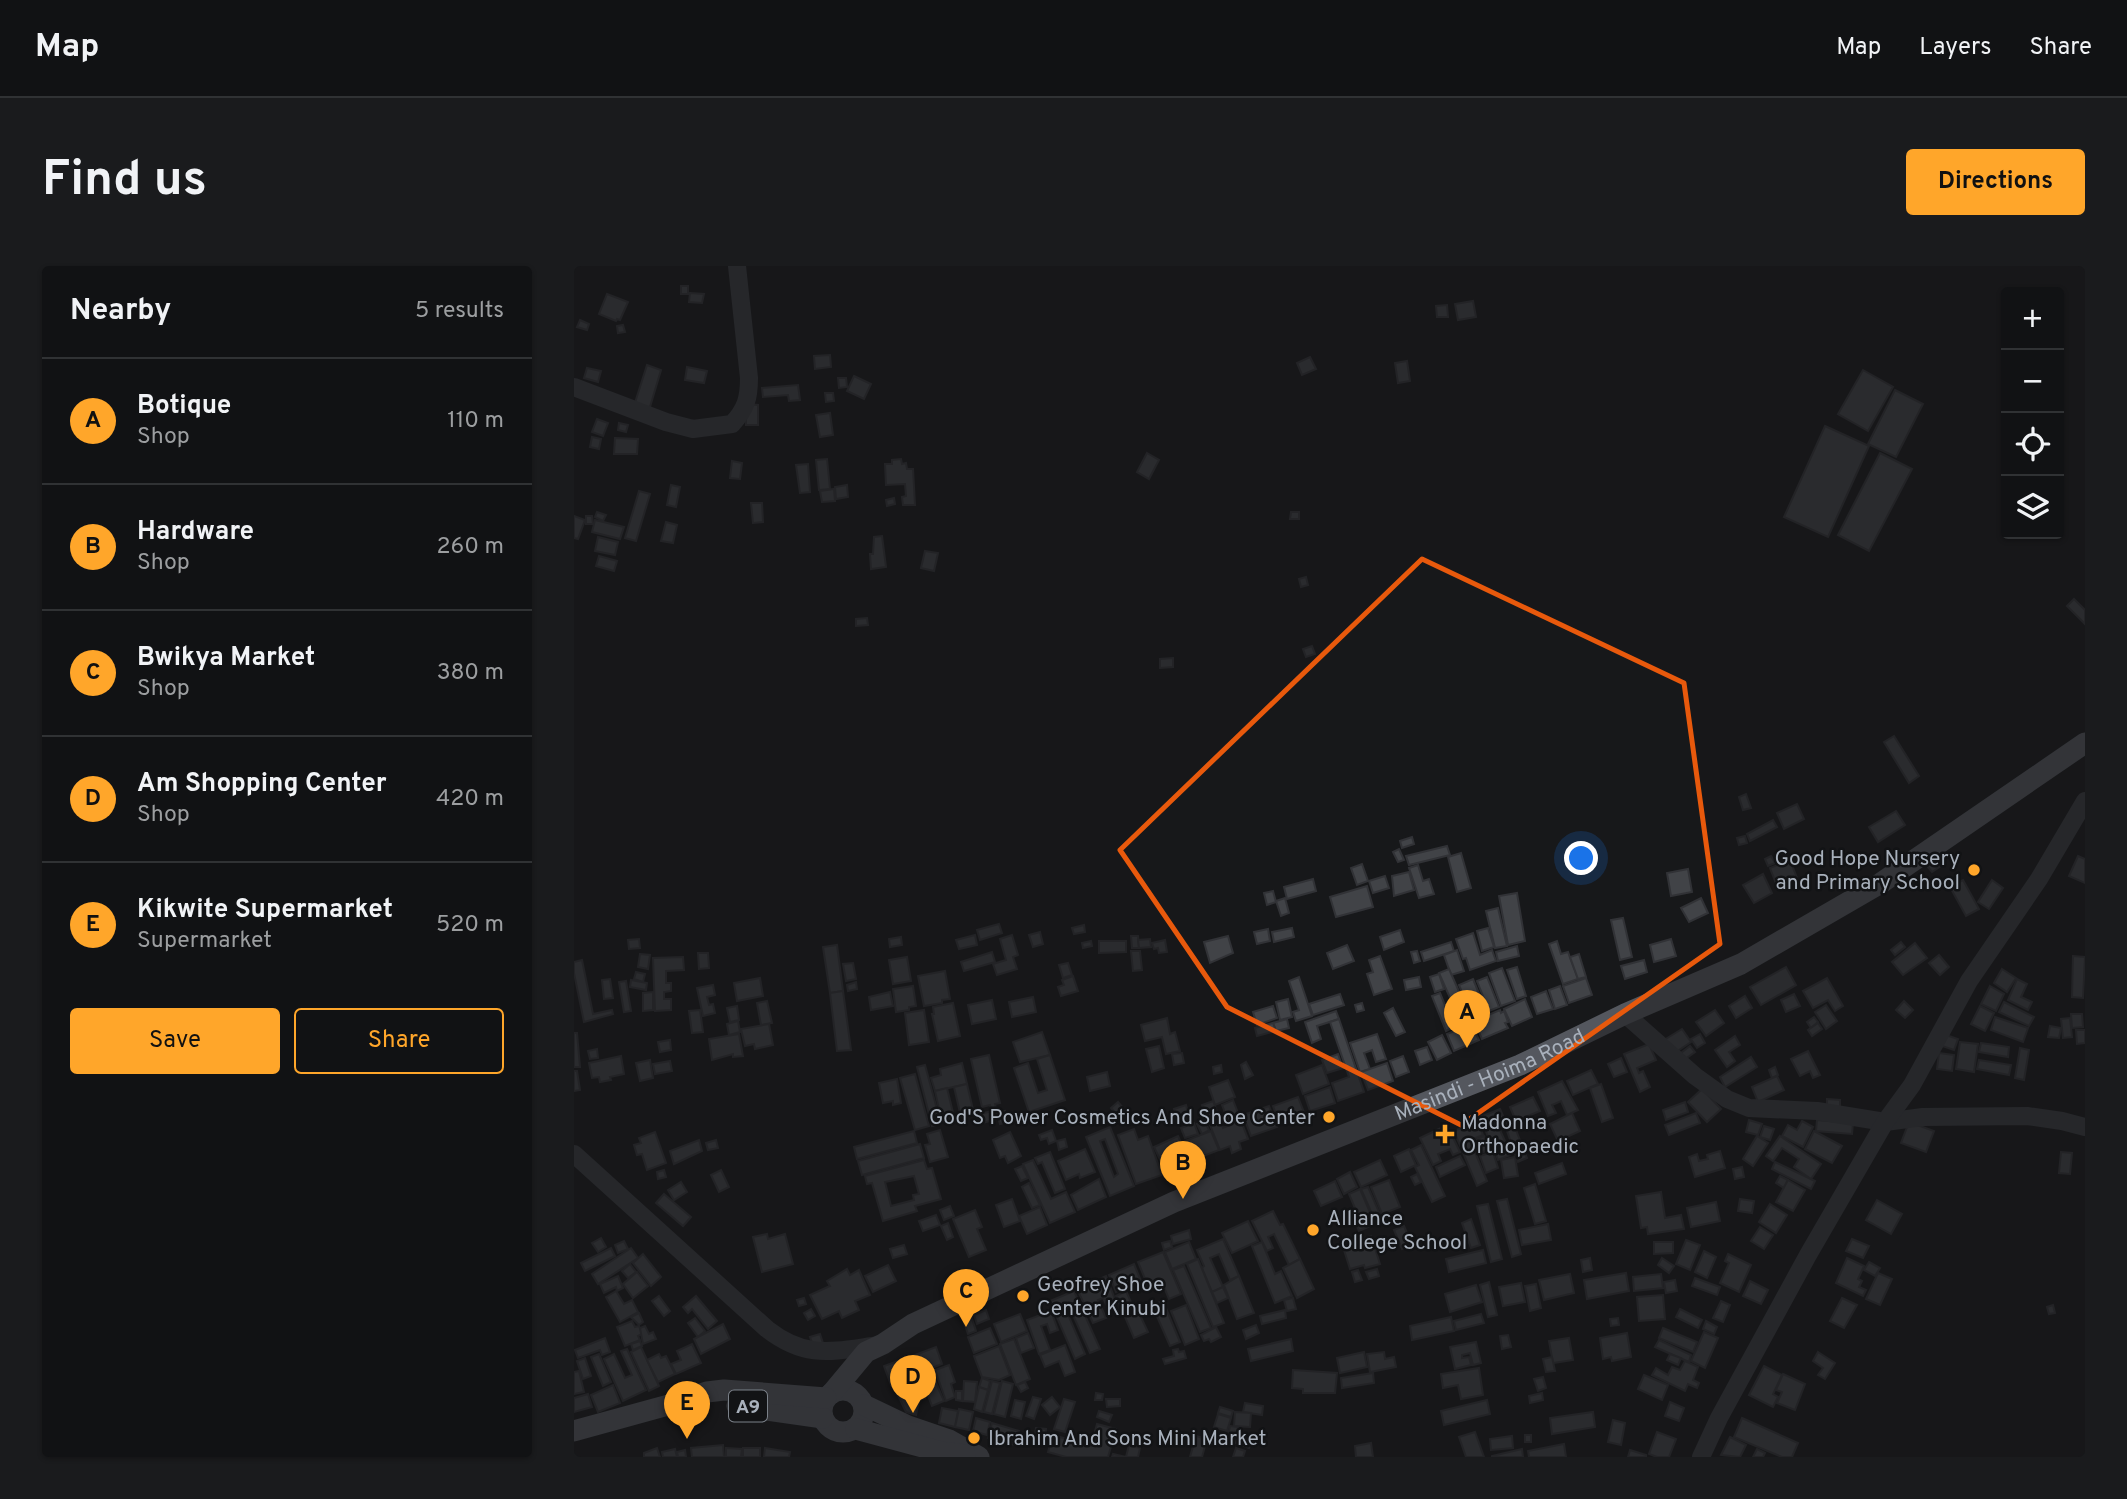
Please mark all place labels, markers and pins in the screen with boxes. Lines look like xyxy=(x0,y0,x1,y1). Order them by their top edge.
place label: Good Hope Nursery and Primary School xyxy=(1775,846,1960,897)
marker: Good Hope Nursery and Primary School xyxy=(1966,862,1982,878)
pin: A xyxy=(1444,990,1490,1048)
place label: God'S Power Cosmetics And Shoe Center xyxy=(929,1105,1315,1132)
marker: God'S Power Cosmetics And Shoe Center xyxy=(1321,1109,1337,1125)
place label: Madonna Orthopaedic xyxy=(1461,1110,1579,1161)
marker: Madonna Orthopaedic xyxy=(1435,1124,1455,1144)
pin: B xyxy=(1160,1141,1206,1199)
place label: Alliance College School xyxy=(1327,1206,1467,1257)
marker: Alliance College School xyxy=(1305,1222,1321,1238)
pin: C xyxy=(943,1269,989,1327)
place label: Geofrey Shoe Center Kinubi xyxy=(1037,1272,1166,1323)
marker: Geofrey Shoe Center Kinubi xyxy=(1015,1288,1031,1304)
pin: D xyxy=(890,1355,936,1413)
pin: E xyxy=(664,1381,710,1439)
place label: Ibrahim And Sons Mini Market xyxy=(988,1426,1267,1453)
marker: Ibrahim And Sons Mini Market xyxy=(966,1430,982,1446)

